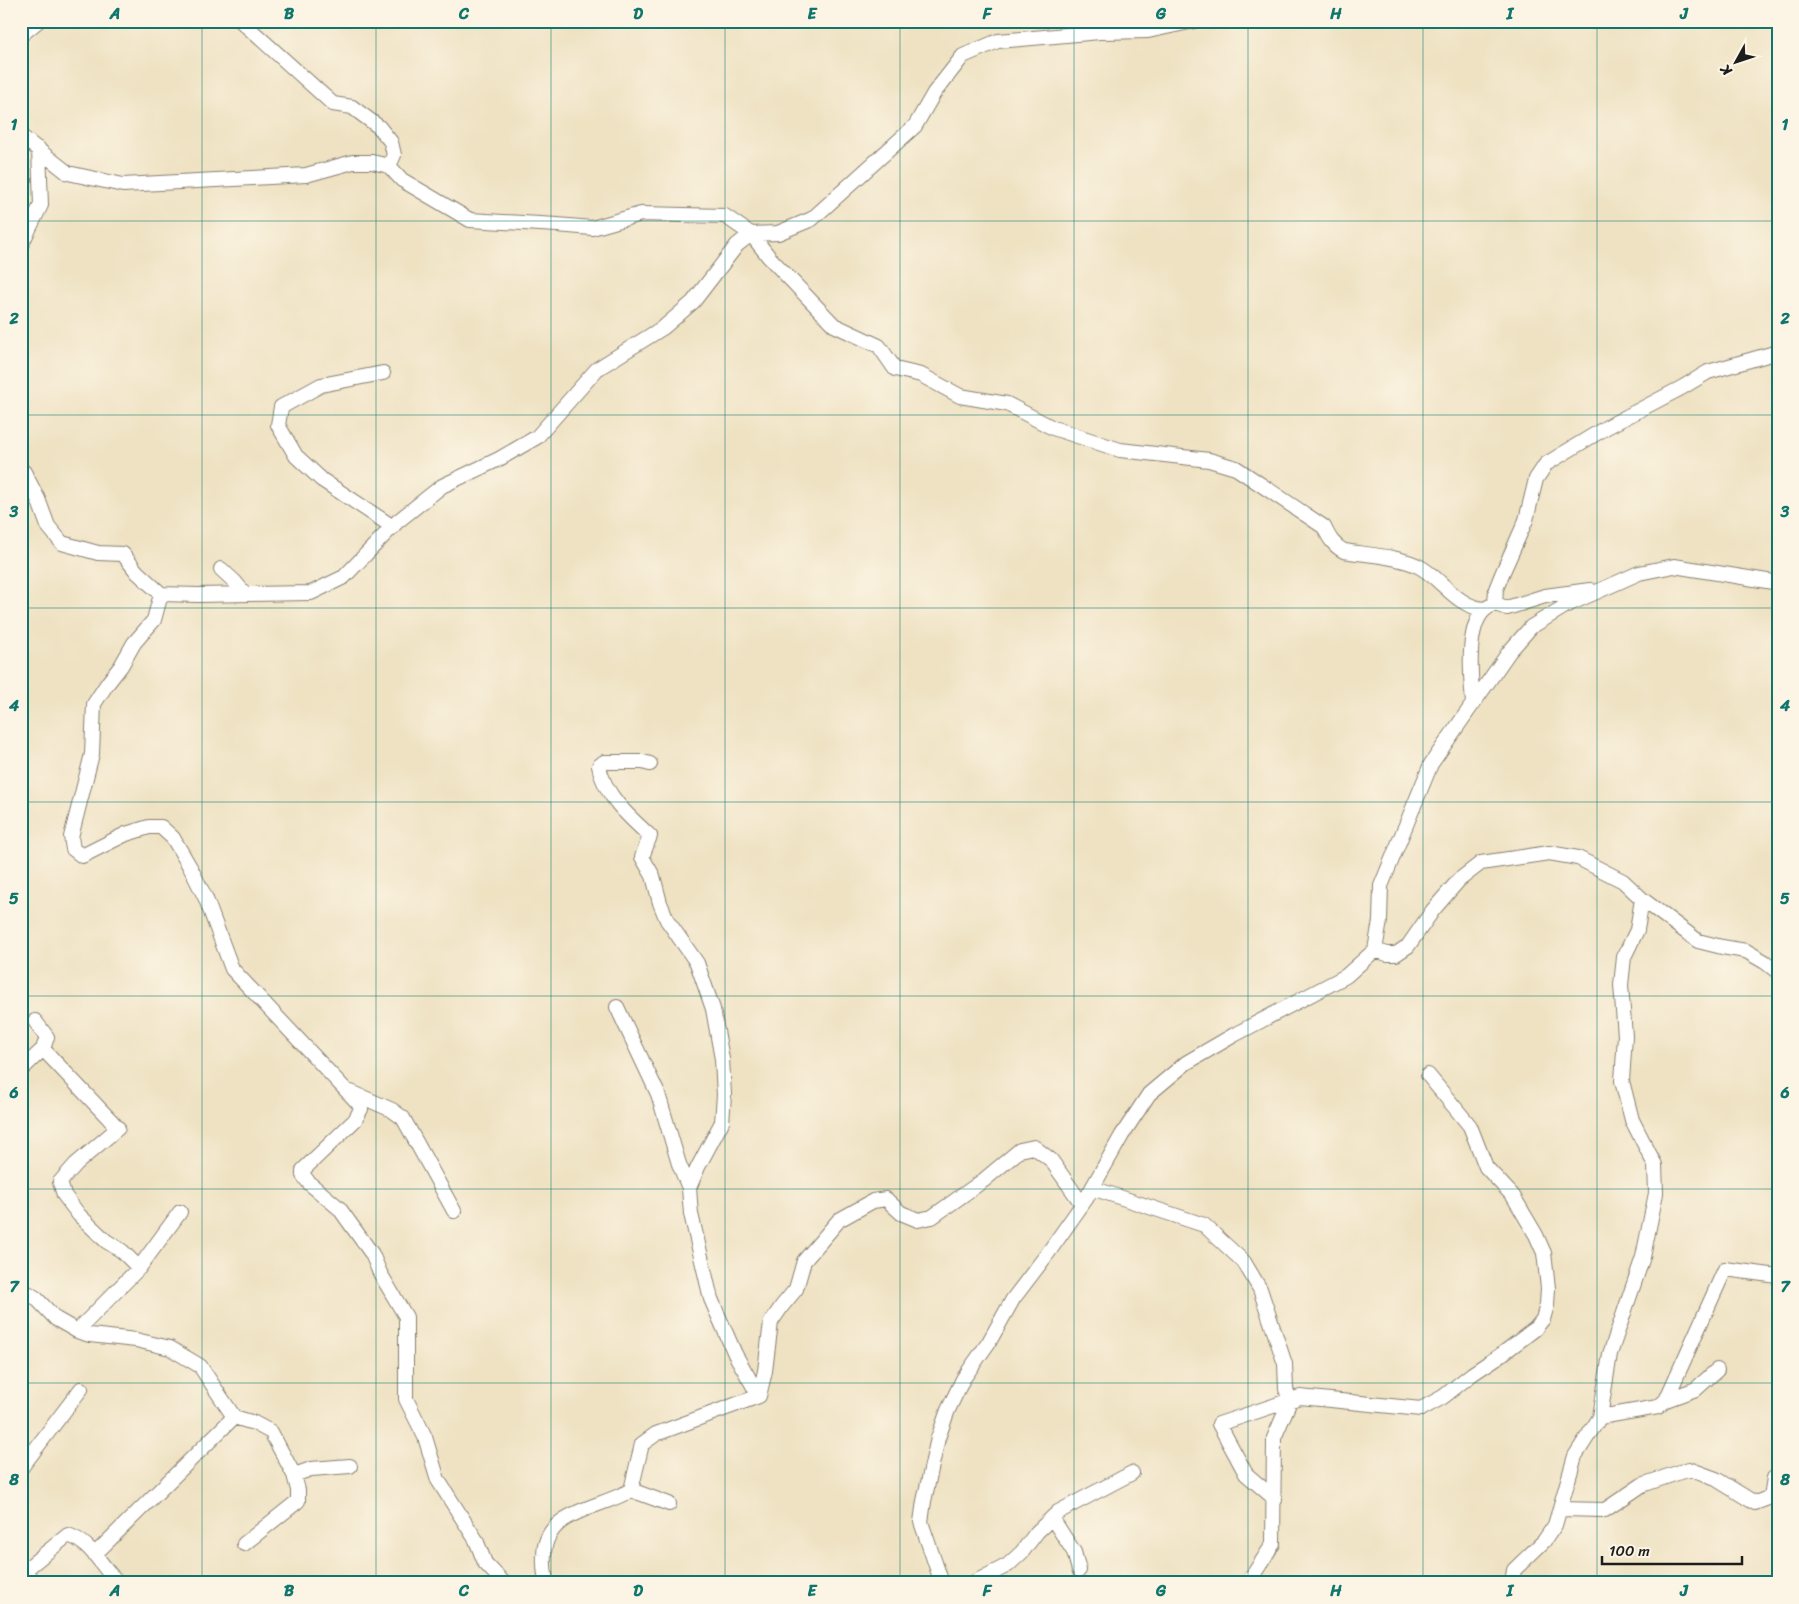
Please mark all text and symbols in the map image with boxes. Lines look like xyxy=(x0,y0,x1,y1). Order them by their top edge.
text: A xyxy=(109,0,120,28)
text: B xyxy=(284,0,295,28)
text: C xyxy=(458,0,470,28)
text: D xyxy=(633,0,643,28)
text: E xyxy=(808,0,818,28)
text: F xyxy=(982,0,993,28)
text: G xyxy=(1155,0,1167,28)
text: H xyxy=(1329,0,1342,28)
text: I xyxy=(1506,0,1515,28)
text: J xyxy=(1679,0,1689,28)
north arrow xyxy=(1712,38,1762,88)
text: K xyxy=(1713,58,1739,82)
text: 1 xyxy=(11,110,18,139)
text: 1 xyxy=(1782,110,1789,139)
text: 2 xyxy=(8,304,19,333)
text: 2 xyxy=(1779,304,1790,333)
text: 3 xyxy=(9,497,19,526)
text: 3 xyxy=(1780,497,1790,526)
text: 4 xyxy=(8,691,19,720)
text: 4 xyxy=(1779,691,1790,720)
text: 5 xyxy=(9,884,19,913)
text: 5 xyxy=(1780,884,1790,913)
text: 6 xyxy=(8,1078,19,1107)
text: 6 xyxy=(1779,1078,1790,1107)
text: 7 xyxy=(9,1272,20,1301)
text: 7 xyxy=(1780,1272,1791,1301)
text: 8 xyxy=(8,1465,19,1494)
text: 8 xyxy=(1779,1465,1790,1494)
scale bar xyxy=(1602,1534,1742,1566)
text: 100 m xyxy=(1609,1538,1650,1564)
text: A xyxy=(109,1576,120,1604)
text: B xyxy=(284,1576,295,1604)
text: C xyxy=(458,1576,470,1604)
text: D xyxy=(633,1576,643,1604)
text: E xyxy=(808,1576,818,1604)
text: F xyxy=(982,1576,993,1604)
text: G xyxy=(1155,1576,1167,1604)
text: H xyxy=(1329,1576,1342,1604)
text: I xyxy=(1506,1576,1515,1604)
text: J xyxy=(1679,1576,1689,1604)

